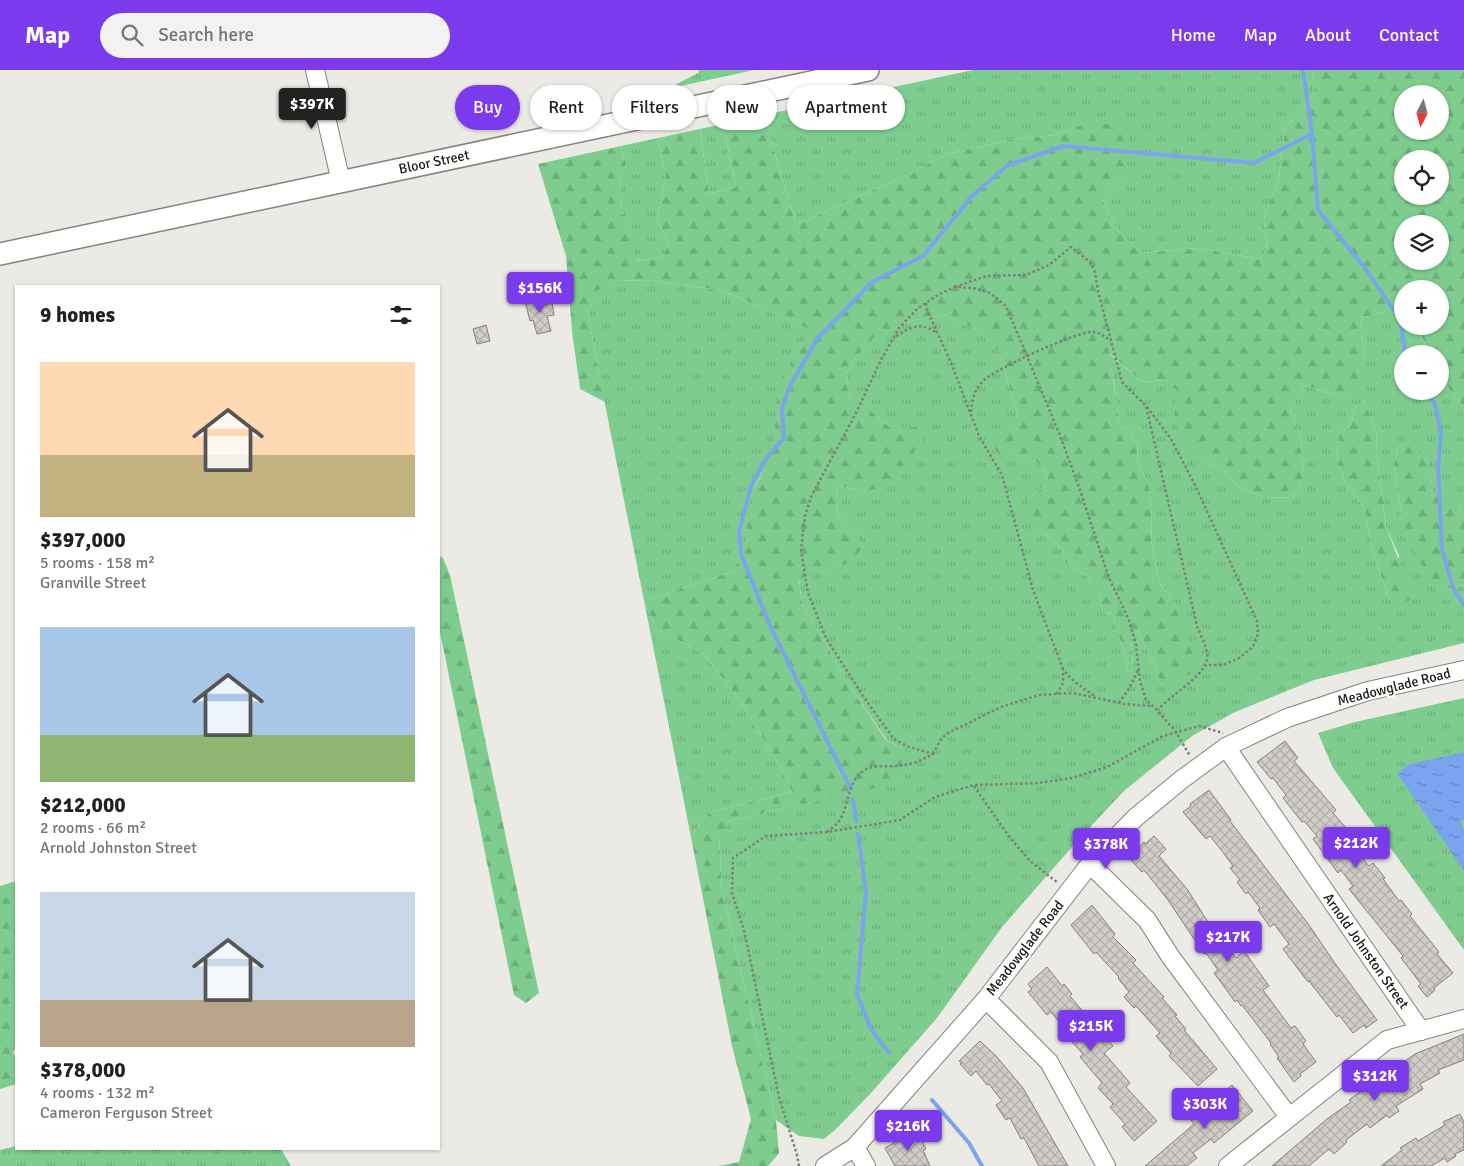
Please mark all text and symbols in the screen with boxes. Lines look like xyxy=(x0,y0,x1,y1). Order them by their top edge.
search box xyxy=(100,13,450,58)
text: Map xyxy=(25,20,70,50)
icon: search xyxy=(118,21,146,49)
text: Search here xyxy=(158,23,254,47)
text: Home xyxy=(1171,24,1216,46)
text: Map xyxy=(1244,24,1277,46)
text: About xyxy=(1305,24,1351,46)
text: Contact xyxy=(1379,24,1439,46)
chip: Buy xyxy=(455,85,520,130)
chip: Rent xyxy=(530,85,602,130)
chip: Filters xyxy=(612,85,697,130)
chip: New xyxy=(707,85,777,130)
chip: Apartment xyxy=(787,85,905,130)
north arrow xyxy=(1394,85,1449,140)
map controls xyxy=(1394,85,1449,400)
pin: $397K xyxy=(277,88,347,130)
text: $397K xyxy=(290,94,334,114)
street label: Bloor Street xyxy=(397,146,471,178)
button: locate xyxy=(1394,150,1449,205)
button: layers xyxy=(1394,215,1449,270)
pin: $156K xyxy=(505,272,575,314)
text: $156K xyxy=(518,278,562,298)
button: + xyxy=(1394,280,1449,335)
icon: filters xyxy=(387,301,415,329)
text: 9 homes xyxy=(40,302,115,328)
button: − xyxy=(1394,345,1449,400)
icon: home xyxy=(183,395,273,485)
text: $397,000 xyxy=(40,527,126,553)
text: 5 rooms · 158 m² xyxy=(40,553,155,573)
text: Granville Street xyxy=(40,573,146,593)
icon: home xyxy=(183,660,273,750)
street label: Meadowglade Road xyxy=(1336,665,1452,709)
text: $212,000 xyxy=(40,792,126,818)
text: 2 rooms · 66 m² xyxy=(40,818,146,838)
pin: $212K xyxy=(1321,826,1391,869)
pin: $378K xyxy=(1071,828,1141,870)
text: $212K xyxy=(1334,833,1378,853)
text: $378K xyxy=(1084,834,1128,854)
text: Arnold Johnston Street xyxy=(40,838,197,858)
street label: Arnold Johnston Street xyxy=(1320,890,1412,1012)
street label: Meadowglade Road xyxy=(983,897,1067,999)
pin: $217K xyxy=(1193,920,1263,963)
icon: home xyxy=(183,925,273,1015)
text: $217K xyxy=(1206,927,1250,947)
pin: $215K xyxy=(1056,1010,1126,1052)
text: $215K xyxy=(1069,1016,1113,1036)
text: $378,000 xyxy=(40,1057,126,1083)
pin: $312K xyxy=(1340,1060,1410,1102)
text: $312K xyxy=(1353,1066,1397,1086)
text: 4 rooms · 132 m² xyxy=(40,1083,155,1103)
pin: $303K xyxy=(1170,1088,1240,1130)
text: $303K xyxy=(1183,1094,1227,1114)
text: Cameron Ferguson Street xyxy=(40,1103,213,1123)
pin: $216K xyxy=(873,1110,943,1152)
text: $216K xyxy=(886,1116,930,1136)

